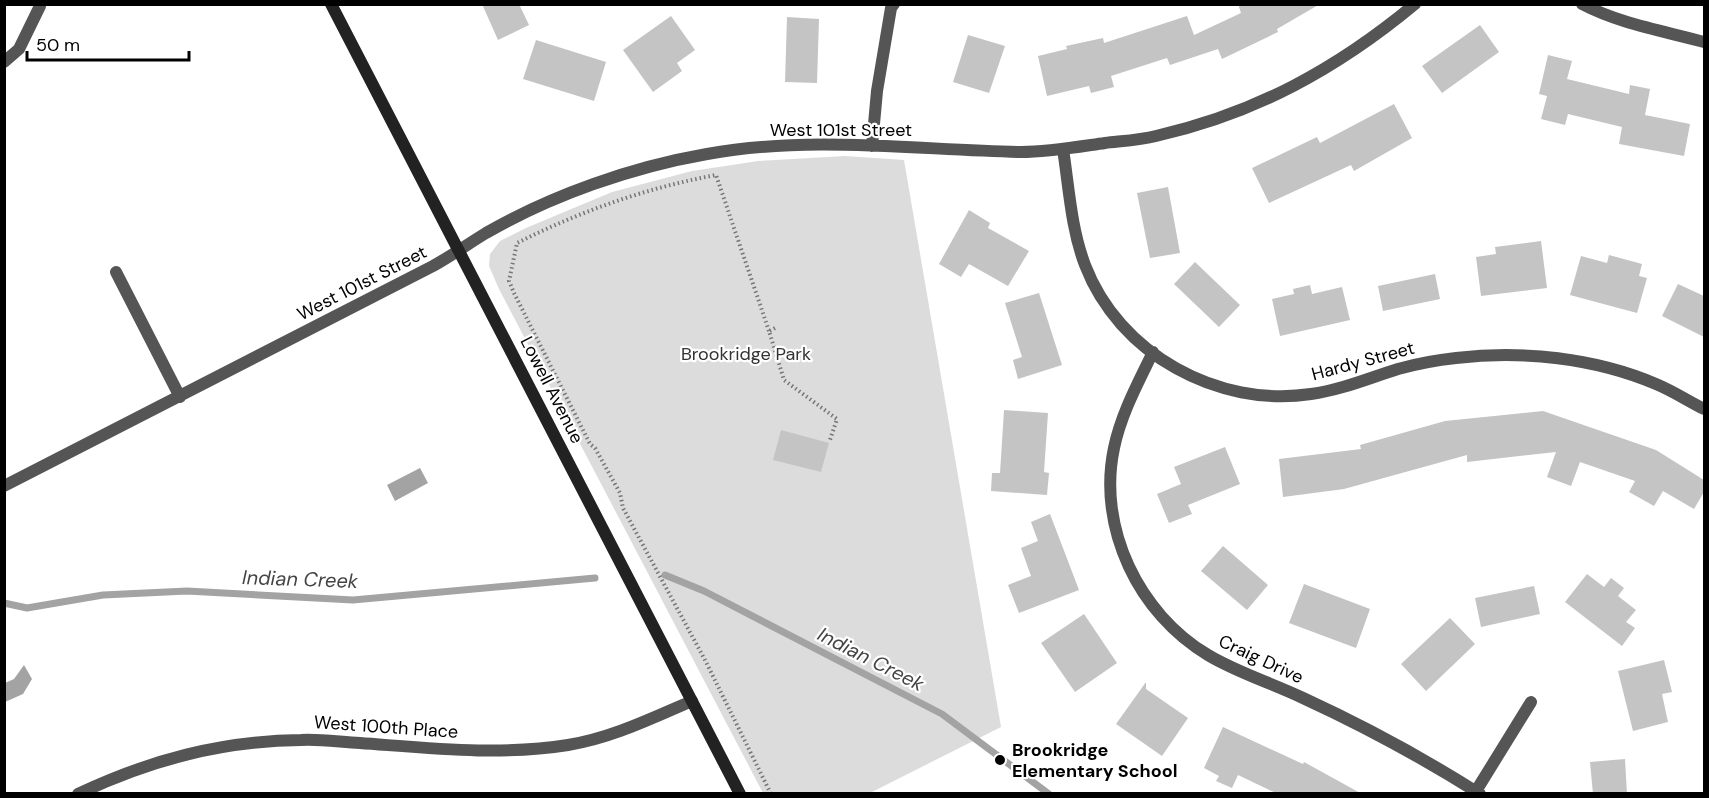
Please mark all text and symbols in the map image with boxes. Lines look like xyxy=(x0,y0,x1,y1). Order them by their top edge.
scale bar xyxy=(27,24,189,62)
text: 50 m xyxy=(36,33,80,57)
street label: West 101st Street xyxy=(770,118,912,142)
street label: West 101st Street xyxy=(293,240,431,326)
street label: Lowell Avenue xyxy=(515,332,589,448)
street label: Hardy Street xyxy=(1309,336,1417,386)
park label: Brookridge Park xyxy=(681,342,811,366)
water label: Indian Creek xyxy=(242,564,359,594)
water label: Indian Creek xyxy=(813,621,929,697)
street label: Craig Drive xyxy=(1215,629,1307,689)
street label: West 100th Place xyxy=(313,710,459,744)
place label: Brookridge Elementary School xyxy=(1012,738,1178,783)
marker: Brookridge Elementary School xyxy=(993,753,1007,767)

